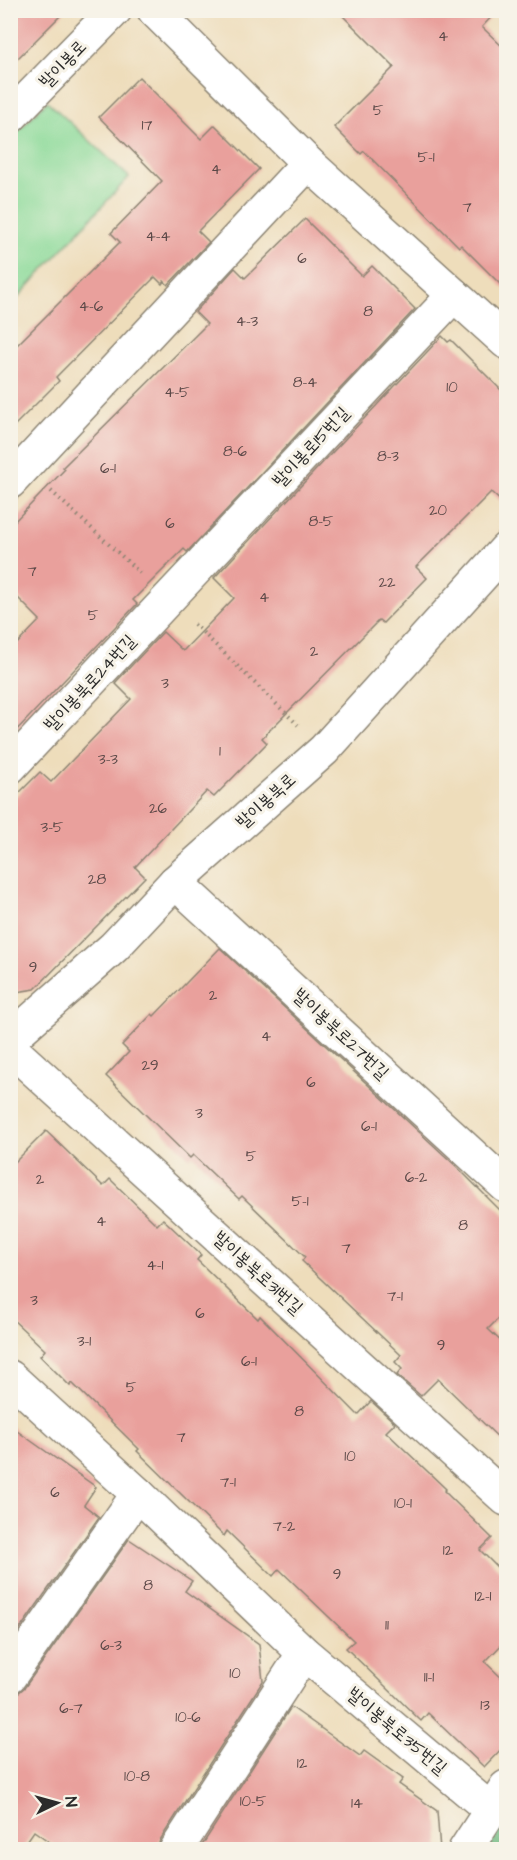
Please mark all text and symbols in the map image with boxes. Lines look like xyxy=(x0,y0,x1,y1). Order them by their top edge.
house number: 4 xyxy=(438,26,448,47)
street label: 발이봉로 xyxy=(34,34,92,94)
house number: 5 xyxy=(373,100,384,121)
house number: 17 xyxy=(141,115,153,136)
house number: 5-1 xyxy=(417,147,435,168)
house number: 4 xyxy=(211,159,221,180)
house number: 7 xyxy=(462,197,472,218)
house number: 4-4 xyxy=(145,226,171,247)
house number: 6 xyxy=(297,248,307,269)
house number: 4-6 xyxy=(79,296,104,317)
house number: 8 xyxy=(363,301,373,322)
house number: 4-3 xyxy=(236,311,259,332)
house number: 8-4 xyxy=(293,372,317,393)
house number: 10 xyxy=(446,377,458,398)
house number: 4-5 xyxy=(164,382,190,403)
street label: 발이봉로15번길 xyxy=(267,401,355,493)
house number: 8-6 xyxy=(223,441,247,462)
house number: 8-3 xyxy=(377,446,399,467)
house number: 6-1 xyxy=(100,458,116,479)
house number: 20 xyxy=(429,500,448,521)
house number: 8-5 xyxy=(308,511,334,532)
house number: 6 xyxy=(165,513,175,534)
house number: 7 xyxy=(27,561,37,582)
house number: 22 xyxy=(378,572,396,593)
house number: 4 xyxy=(259,587,269,608)
house number: 5 xyxy=(88,605,99,626)
street label: 발이봉북로24번길 xyxy=(39,629,142,737)
house number: 2 xyxy=(310,641,319,662)
house number: 3 xyxy=(161,673,169,694)
house number: 1 xyxy=(219,741,221,762)
house number: 3-3 xyxy=(98,749,118,770)
street label: 발이봉북로 xyxy=(231,767,301,835)
house number: 26 xyxy=(149,798,168,819)
house number: 3-5 xyxy=(41,817,64,838)
house number: 28 xyxy=(88,869,106,890)
house number: 9 xyxy=(29,957,37,978)
street label: 발이봉북로27번길 xyxy=(288,983,395,1085)
house number: 2 xyxy=(209,985,218,1006)
house number: 4 xyxy=(261,1026,271,1047)
house number: 29 xyxy=(141,1055,159,1076)
house number: 6 xyxy=(306,1072,316,1093)
house number: 3 xyxy=(195,1103,203,1124)
house number: 6-1 xyxy=(361,1116,377,1137)
house number: 5 xyxy=(246,1146,257,1167)
house number: 6-2 xyxy=(405,1167,428,1188)
house number: 2 xyxy=(36,1169,45,1190)
house number: 5-1 xyxy=(291,1191,309,1212)
house number: 4 xyxy=(96,1211,106,1232)
house number: 8 xyxy=(458,1215,468,1236)
street label: 발이봉북로31번길 xyxy=(208,1226,309,1320)
house number: 7 xyxy=(341,1238,351,1259)
house number: 4-1 xyxy=(147,1255,163,1276)
house number: 7-1 xyxy=(387,1286,403,1307)
house number: 3 xyxy=(30,1290,38,1311)
house number: 6 xyxy=(195,1303,205,1324)
house number: 3-1 xyxy=(77,1331,91,1352)
house number: 9 xyxy=(437,1335,445,1356)
house number: 6-1 xyxy=(241,1351,257,1372)
house number: 5 xyxy=(126,1377,137,1398)
house number: 8 xyxy=(294,1401,304,1422)
house number: 7 xyxy=(176,1427,186,1448)
house number: 10 xyxy=(344,1446,356,1467)
house number: 7-1 xyxy=(220,1472,236,1493)
house number: 6 xyxy=(50,1482,60,1503)
house number: 10-1 xyxy=(394,1493,412,1514)
house number: 7-2 xyxy=(273,1516,296,1537)
house number: 12 xyxy=(443,1540,454,1561)
house number: 9 xyxy=(333,1564,341,1585)
house number: 8 xyxy=(143,1575,153,1596)
house number: 12-1 xyxy=(474,1586,492,1607)
house number: 11 xyxy=(385,1615,389,1636)
house number: 6-3 xyxy=(100,1635,122,1656)
house number: 10 xyxy=(229,1663,241,1684)
house number: 11-1 xyxy=(424,1667,434,1688)
street label: 발이봉북로35번길 xyxy=(342,1682,453,1781)
house number: 13 xyxy=(480,1695,490,1716)
house number: 6-7 xyxy=(59,1698,83,1719)
house number: 10-6 xyxy=(175,1707,201,1728)
house number: 12 xyxy=(297,1753,308,1774)
house number: 10-8 xyxy=(124,1766,150,1787)
north arrow xyxy=(27,1773,87,1833)
house number: 10-5 xyxy=(240,1791,267,1812)
house number: 14 xyxy=(351,1793,363,1814)
text: N xyxy=(60,1796,82,1808)

